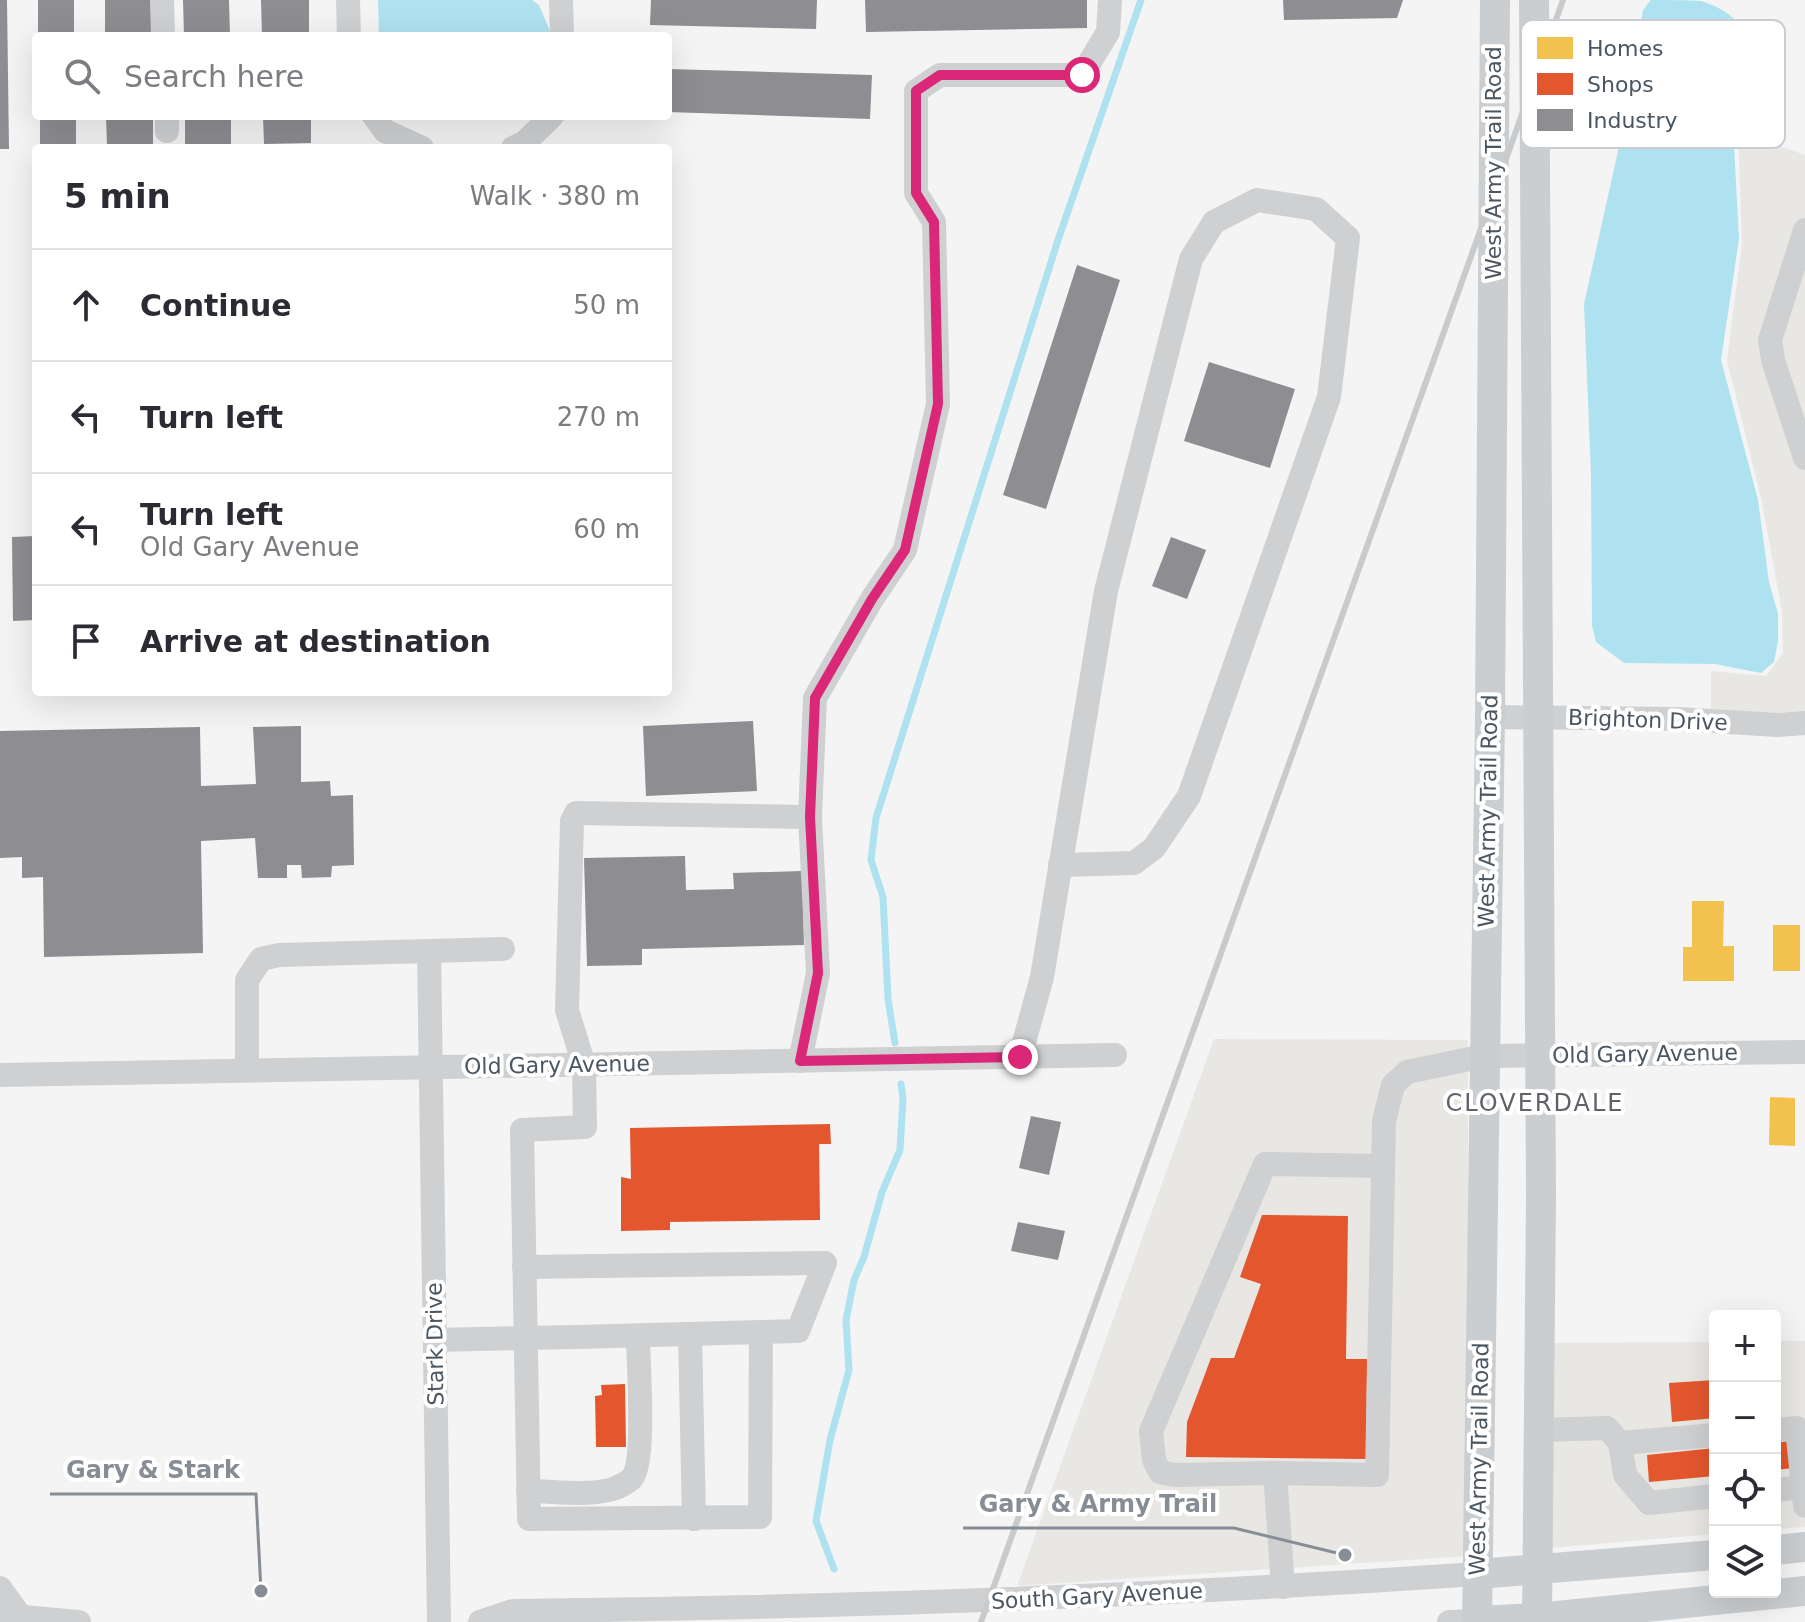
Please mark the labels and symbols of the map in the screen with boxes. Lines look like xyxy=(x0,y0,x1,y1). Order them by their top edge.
legend xyxy=(1521,20,1785,148)
text: Homes xyxy=(1587,36,1663,61)
street label: West Army Trail Road xyxy=(1481,46,1506,280)
route start xyxy=(1064,57,1100,93)
text: Shops xyxy=(1587,72,1654,97)
text: Industry xyxy=(1587,108,1678,133)
street label: West Army Trail Road xyxy=(1473,694,1503,928)
street label: Brighton Drive xyxy=(1568,705,1728,735)
route end xyxy=(1002,1039,1038,1075)
street label: Old Gary Avenue xyxy=(1552,1040,1738,1068)
street label: Old Gary Avenue xyxy=(464,1051,650,1079)
district label: CLOVERDALE xyxy=(1445,1089,1625,1117)
street label: Stark Drive xyxy=(421,1282,449,1406)
street label: West Army Trail Road xyxy=(1464,1342,1494,1576)
callout: Gary & Stark xyxy=(50,1446,256,1494)
text: Gary & Stark xyxy=(66,1456,241,1484)
callout: Gary & Army Trail xyxy=(963,1480,1234,1528)
text: Gary & Army Trail xyxy=(979,1490,1217,1518)
street label: South Gary Avenue xyxy=(990,1578,1204,1614)

